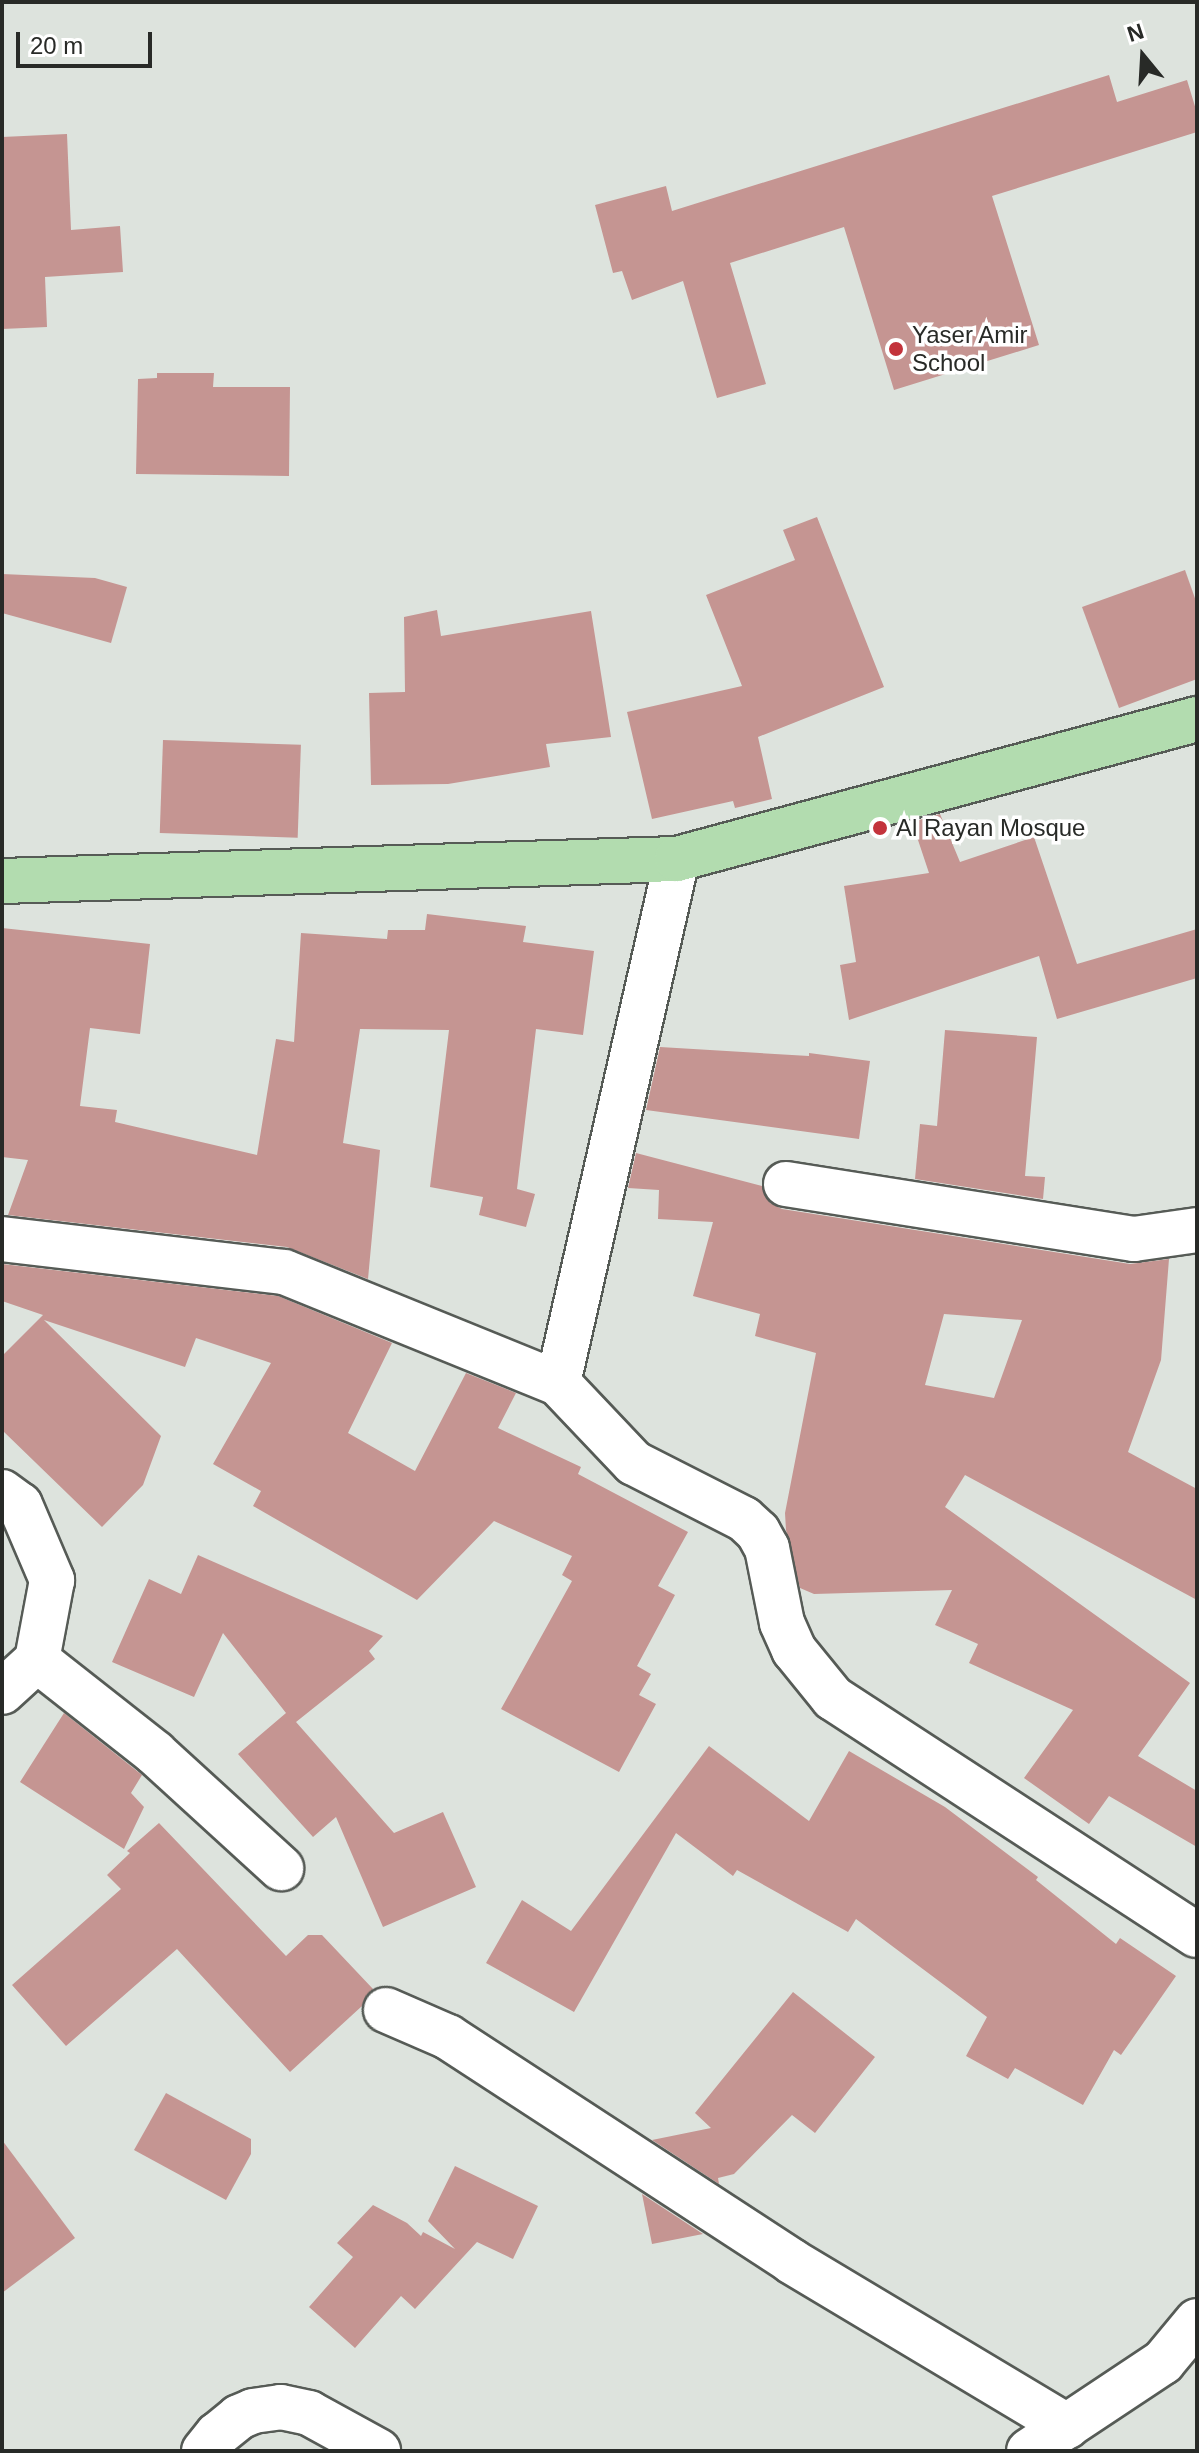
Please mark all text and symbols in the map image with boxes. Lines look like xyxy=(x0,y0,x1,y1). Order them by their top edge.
scale bar xyxy=(20,16,156,66)
north arrow xyxy=(1103,16,1183,96)
text: N xyxy=(1124,18,1147,47)
text: 20 m xyxy=(30,32,83,59)
place label: Yaser Amir School xyxy=(912,321,1029,377)
marker: Yaser Amir School xyxy=(887,340,905,358)
place label: Al Rayan Mosque xyxy=(896,814,1085,842)
marker: Al Rayan Mosque xyxy=(871,819,889,837)

